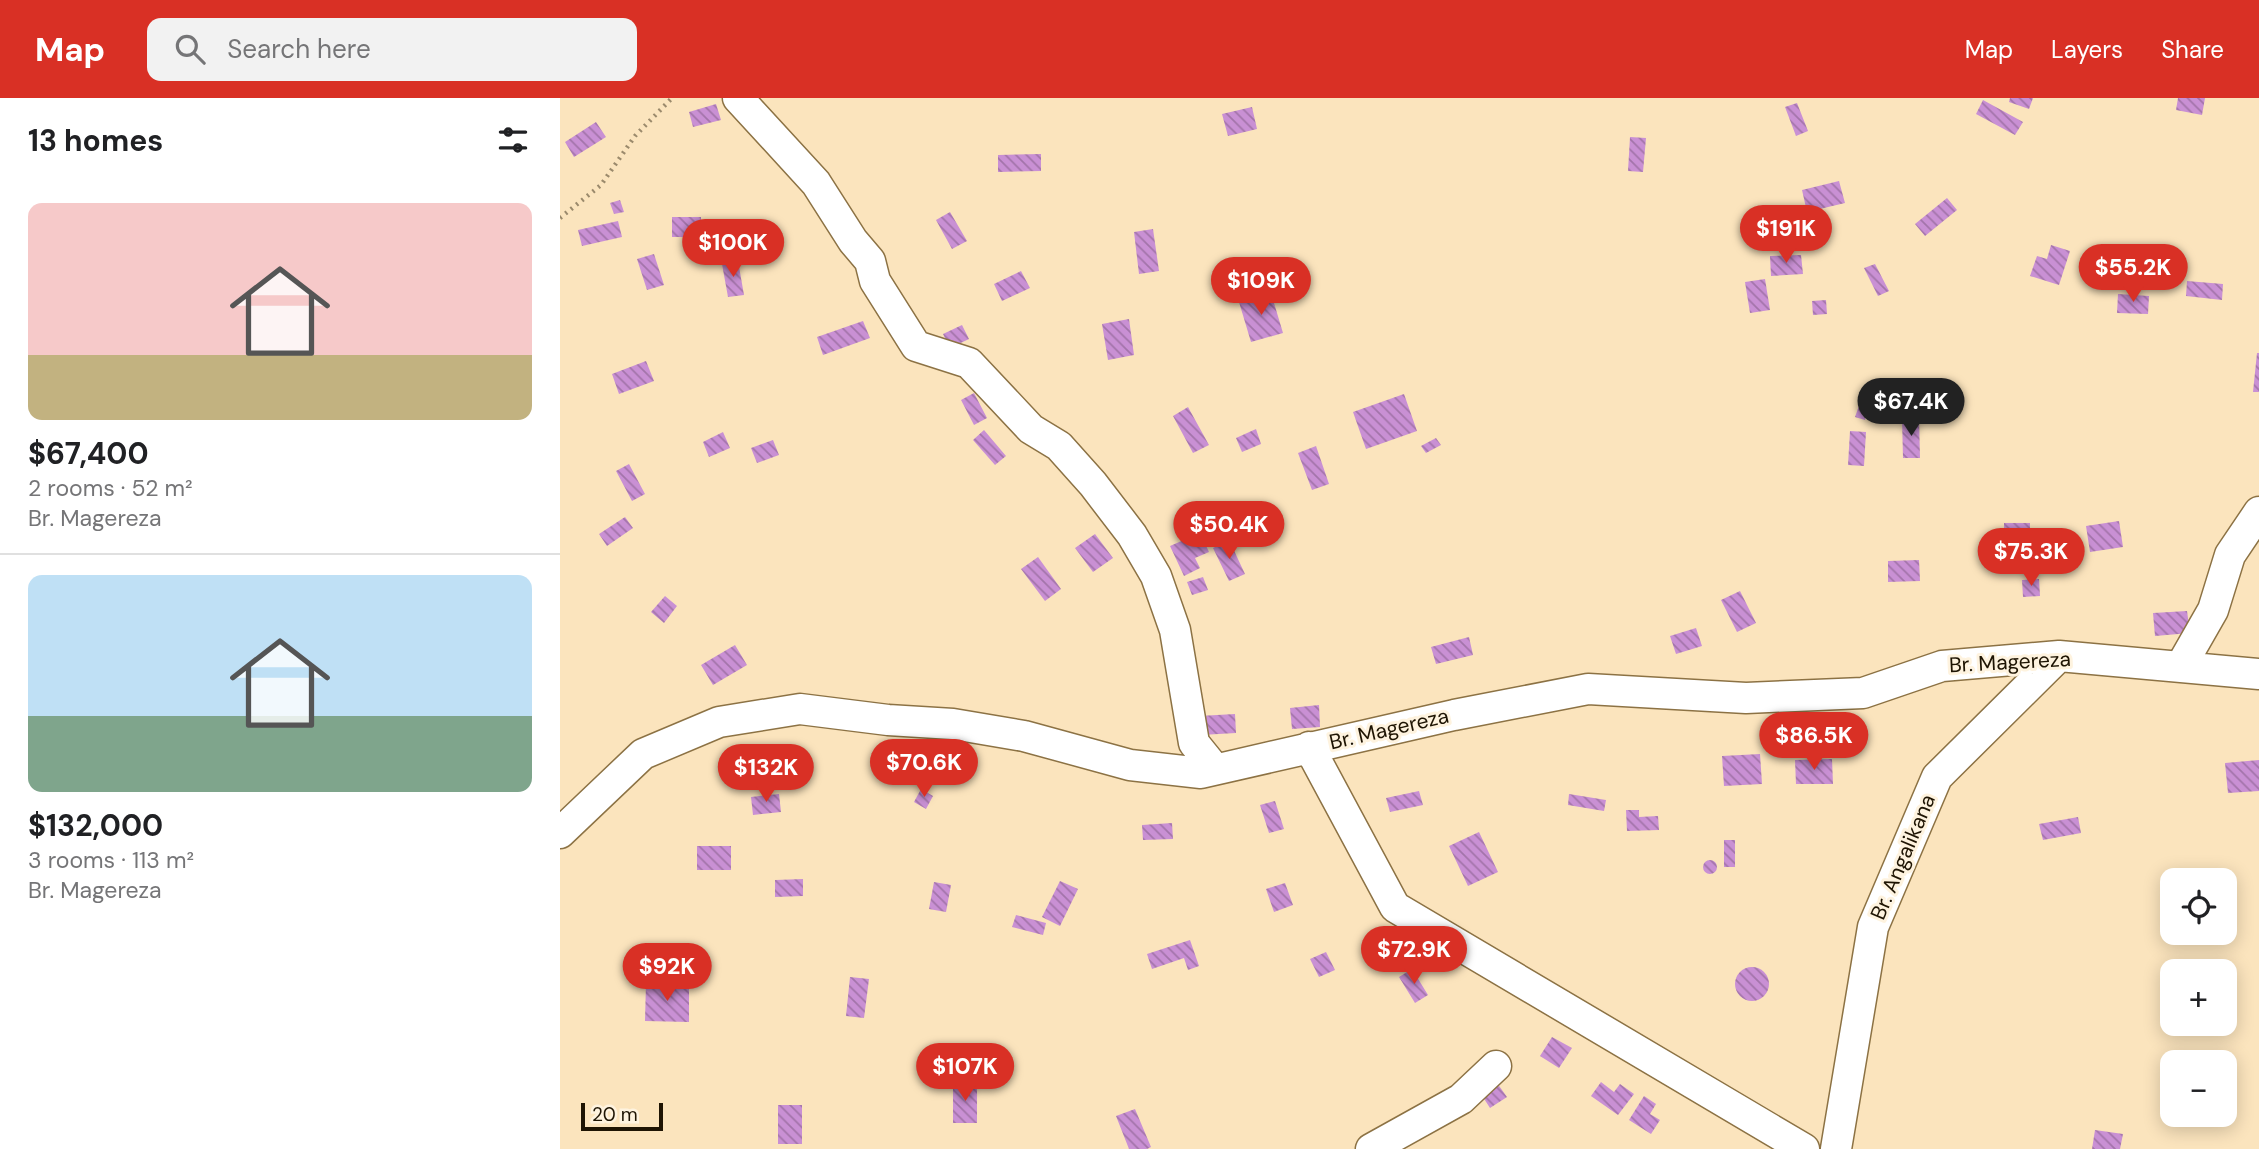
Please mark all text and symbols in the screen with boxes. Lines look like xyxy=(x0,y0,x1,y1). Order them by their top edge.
search box xyxy=(147,18,637,81)
text: Map xyxy=(35,28,105,71)
icon: search xyxy=(171,30,209,68)
text: Search here xyxy=(227,32,371,66)
text: Map xyxy=(1965,34,2013,65)
text: Layers xyxy=(2051,34,2123,65)
text: Share xyxy=(2161,34,2224,65)
text: 13 homes xyxy=(28,121,163,160)
icon: filters xyxy=(494,121,532,159)
pin: $191K xyxy=(1737,206,1835,265)
text: $191K xyxy=(1756,213,1816,243)
pin: $100K xyxy=(684,220,782,279)
text: $100K xyxy=(698,227,768,257)
pin: $55.2K xyxy=(2076,244,2190,304)
icon: home xyxy=(217,248,343,374)
text: $55.2K xyxy=(2095,252,2171,282)
pin: $109K xyxy=(1212,258,1310,317)
text: $109K xyxy=(1227,265,1295,295)
pin: $67.4K xyxy=(1854,378,1968,438)
text: $67.4K xyxy=(1874,386,1948,416)
text: $67,400 xyxy=(28,434,149,473)
text: 2 rooms · 52 m² xyxy=(28,473,193,503)
pin: $50.4K xyxy=(1172,502,1286,561)
text: Br. Magereza xyxy=(28,503,162,533)
text: $50.4K xyxy=(1189,509,1269,539)
pin: $75.3K xyxy=(1974,528,2088,588)
text: $75.3K xyxy=(1994,536,2068,566)
icon: home xyxy=(217,620,343,746)
street label: Br. Magereza xyxy=(1948,645,2072,679)
street label: Br. Magereza xyxy=(1326,702,1452,756)
pin: $86.5K xyxy=(1757,712,1871,772)
text: $86.5K xyxy=(1775,720,1853,750)
pin: $70.6K xyxy=(867,740,981,799)
pin: $132K xyxy=(717,744,815,804)
text: $70.6K xyxy=(886,747,962,777)
text: $132K xyxy=(734,752,798,782)
street label: Br. Angalikana xyxy=(1864,790,1942,924)
text: $132,000 xyxy=(28,806,163,845)
text: 3 rooms · 113 m² xyxy=(28,845,194,875)
map controls xyxy=(2160,868,2237,1127)
button: locate xyxy=(2160,868,2237,945)
text: Br. Magereza xyxy=(28,875,162,905)
pin: $72.9K xyxy=(1357,926,1471,986)
text: $72.9K xyxy=(1377,934,1451,964)
pin: $92K xyxy=(626,944,708,1003)
text: $92K xyxy=(639,951,695,981)
button: + xyxy=(2160,959,2237,1036)
pin: $107K xyxy=(916,1044,1014,1103)
button: − xyxy=(2160,1050,2237,1127)
text: $107K xyxy=(932,1051,998,1081)
scale bar xyxy=(581,1100,663,1132)
text: 20 m xyxy=(592,1102,638,1127)

